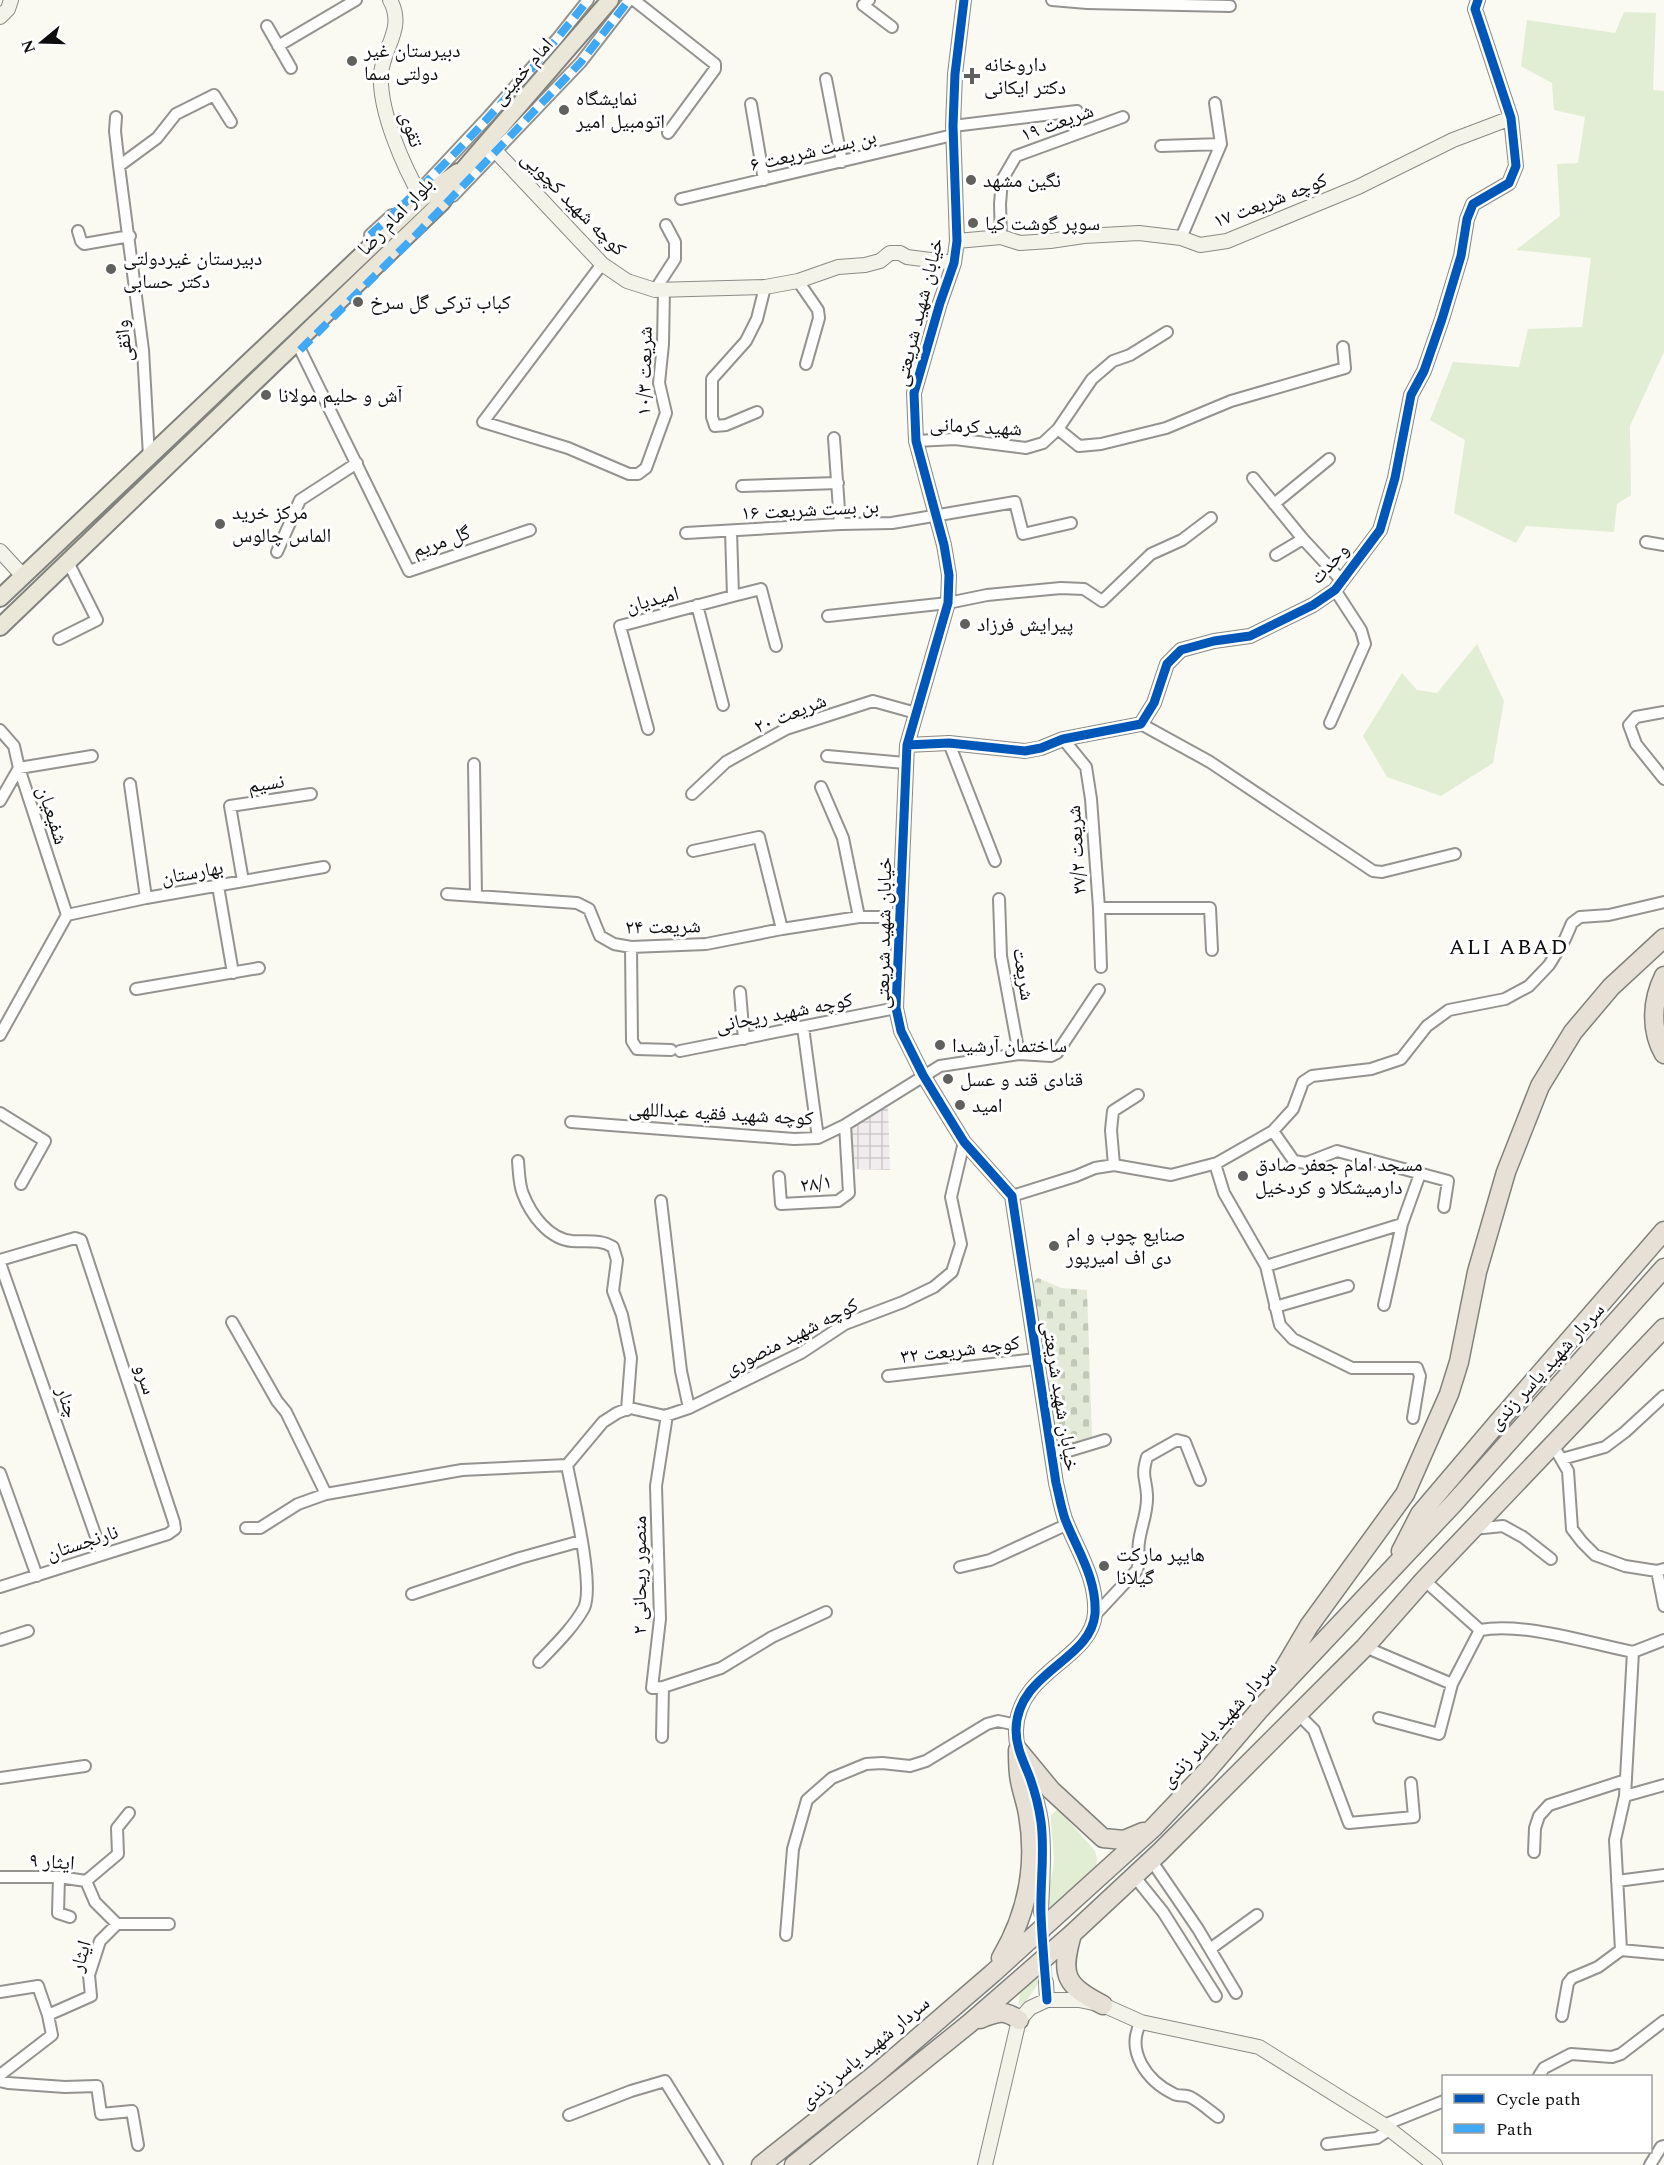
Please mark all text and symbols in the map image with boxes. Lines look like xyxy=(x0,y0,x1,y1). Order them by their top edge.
north arrow xyxy=(12,12,72,72)
street label: امام خمینی xyxy=(485,31,561,112)
text: N xyxy=(15,36,42,57)
place label: دبیرستان غیر دولتی سما xyxy=(363,36,461,89)
place label: داروخانه دکتر ایکانی xyxy=(984,50,1066,103)
marker: دبیرستان غیر دولتی سما xyxy=(345,54,359,68)
marker: داروخانه دکتر ایکانی xyxy=(965,69,979,83)
place label: نمایشگاه اتومبیل امیر xyxy=(575,84,665,137)
street label: شریعت ۱۹ xyxy=(1017,96,1098,150)
marker: نمایشگاه اتومبیل امیر xyxy=(557,103,571,117)
street label: تقوی xyxy=(391,107,431,151)
street label: بن بست شریعت ۶ xyxy=(747,122,879,180)
street label: کوچه شهید کچویی xyxy=(514,144,633,263)
street label: کوچه شریعت ۱۷ xyxy=(1209,165,1332,236)
place label: نگین مشهد xyxy=(983,166,1061,196)
street label: بلوار امام رضا xyxy=(350,170,441,263)
marker: نگین مشهد xyxy=(964,173,978,187)
place label: سوپر گوشت کیا xyxy=(985,209,1100,239)
marker: سوپر گوشت کیا xyxy=(966,216,980,230)
street label: خیابان شهید شریعتی xyxy=(886,235,952,390)
place label: دبیرستان غیردولتی دکتر حسابی xyxy=(123,244,262,297)
marker: دبیرستان غیردولتی دکتر حسابی xyxy=(104,262,118,276)
place label: کباب ترکی گل سرخ xyxy=(370,288,511,318)
marker: کباب ترکی گل سرخ xyxy=(351,295,365,309)
street label: واثقی xyxy=(107,318,141,364)
street label: شریعت ۱۰/۳ xyxy=(629,326,661,416)
place label: آش و حلیم مولانا xyxy=(278,381,403,411)
marker: آش و حلیم مولانا xyxy=(259,388,273,402)
street label: شهید کرمانی xyxy=(929,410,1023,444)
street label: بن بست شریعت ۱۶ xyxy=(740,491,880,529)
place label: مرکز خرید الماس چالوس xyxy=(232,498,331,551)
marker: مرکز خرید الماس چالوس xyxy=(213,517,227,531)
street label: گل مریم xyxy=(408,518,475,566)
street label: وحدت xyxy=(1303,536,1357,591)
street label: امیدیان xyxy=(622,578,682,621)
place label: پیرایش فرزاد xyxy=(977,610,1073,640)
marker: پیرایش فرزاد xyxy=(958,617,972,631)
street label: شریعت ۲۰ xyxy=(750,686,831,742)
street label: نسیم xyxy=(246,766,287,802)
street label: شفیعیان xyxy=(28,782,76,849)
street label: شریعت ۲۷/۲ xyxy=(1059,804,1095,896)
street label: بهارستان xyxy=(159,853,226,893)
street label: خیابان شهید شریعتی xyxy=(868,856,900,1009)
street label: شریعت ۲۴ xyxy=(625,911,701,943)
district label: ALI ABAD xyxy=(1449,931,1569,964)
street label: شریعت xyxy=(1004,946,1042,1003)
street label: کوچه شهید ریحانی xyxy=(713,985,855,1041)
place label: ساختمان آرشیدا xyxy=(952,1031,1067,1061)
marker: ساختمان آرشیدا xyxy=(933,1038,947,1052)
place label: قنادی قند و عسل xyxy=(960,1065,1083,1095)
marker: قنادی قند و عسل xyxy=(941,1072,955,1086)
place label: امید xyxy=(972,1091,1003,1121)
street label: کوچه شهید فقیه عبداللهی xyxy=(628,1094,814,1134)
marker: امید xyxy=(953,1098,967,1112)
place label: مسجد امام جعفر صادق دارمیشکلا و کردخیل xyxy=(1255,1150,1423,1203)
street label: ۲۸/۱ xyxy=(798,1167,834,1201)
marker: مسجد امام جعفر صادق دارمیشکلا و کردخیل xyxy=(1236,1169,1250,1183)
place label: صنایع چوب و ام دی اف امیرپور xyxy=(1065,1220,1185,1273)
marker: صنایع چوب و ام دی اف امیرپور xyxy=(1047,1239,1061,1253)
street label: کوچه شهید منصوری xyxy=(719,1290,864,1384)
street label: سردار شهید یاسر زندی xyxy=(1481,1296,1612,1437)
street label: خیابان شهید شریعتی xyxy=(1033,1319,1087,1474)
street label: کوچه شریعت ۳۲ xyxy=(899,1328,1022,1372)
street label: سرو xyxy=(126,1360,164,1398)
street label: چنار xyxy=(47,1382,86,1422)
street label: منصور ریحانی ۲ xyxy=(625,1516,655,1634)
street label: نارنجستان xyxy=(42,1517,122,1569)
place label: هایپر مارکت گیلانا xyxy=(1116,1540,1205,1593)
marker: هایپر مارکت گیلانا xyxy=(1097,1559,1111,1573)
street label: سردار شهید یاسر زندی xyxy=(1153,1654,1284,1795)
street label: ایثار ۹ xyxy=(28,1845,76,1879)
street label: ایثار xyxy=(62,1937,100,1977)
street label: سردار شهید یاسر زندی xyxy=(793,1989,937,2117)
legend xyxy=(1442,2075,1652,2153)
text: Cycle path xyxy=(1496,2086,1581,2113)
text: Path xyxy=(1496,2116,1533,2143)

